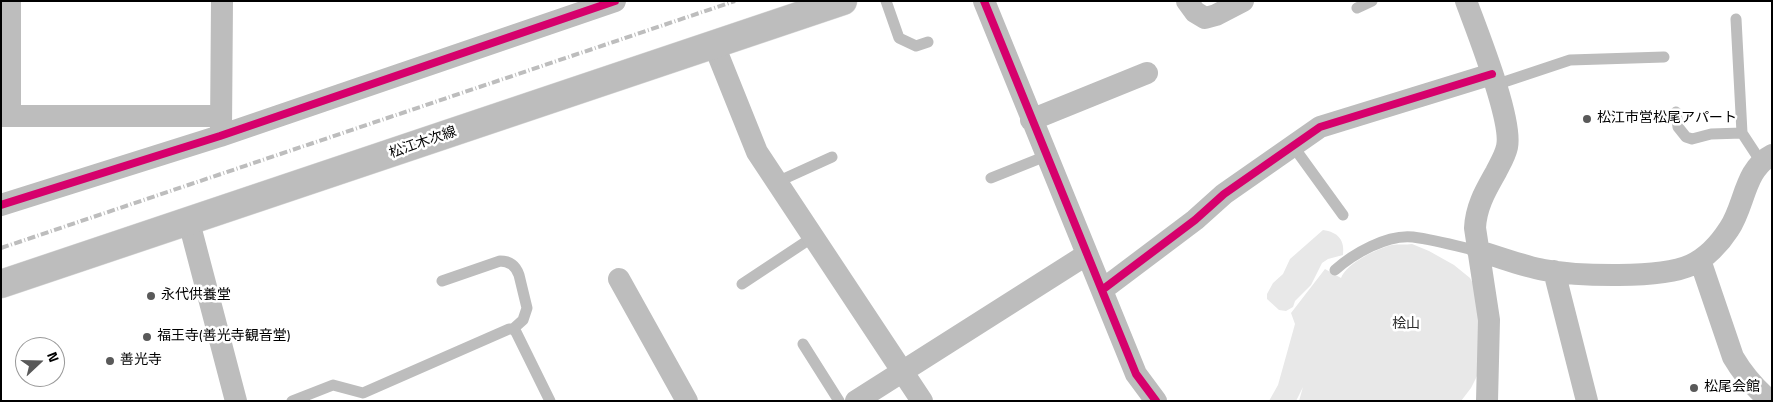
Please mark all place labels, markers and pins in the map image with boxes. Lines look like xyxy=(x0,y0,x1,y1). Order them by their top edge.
place label: 松江市営松尾アパート xyxy=(1597,111,1737,127)
marker: 松江市営松尾アパート xyxy=(1581,113,1593,125)
place label: 永代供養堂 xyxy=(161,288,231,304)
marker: 永代供養堂 xyxy=(145,290,157,302)
place label: 福王寺(善光寺観音堂) xyxy=(157,329,290,345)
marker: 福王寺(善光寺観音堂) xyxy=(141,331,153,343)
place label: 善光寺 xyxy=(120,353,162,369)
marker: 善光寺 xyxy=(104,355,116,367)
place label: 松尾会館 xyxy=(1704,380,1760,396)
marker: 松尾会館 xyxy=(1688,382,1700,394)

